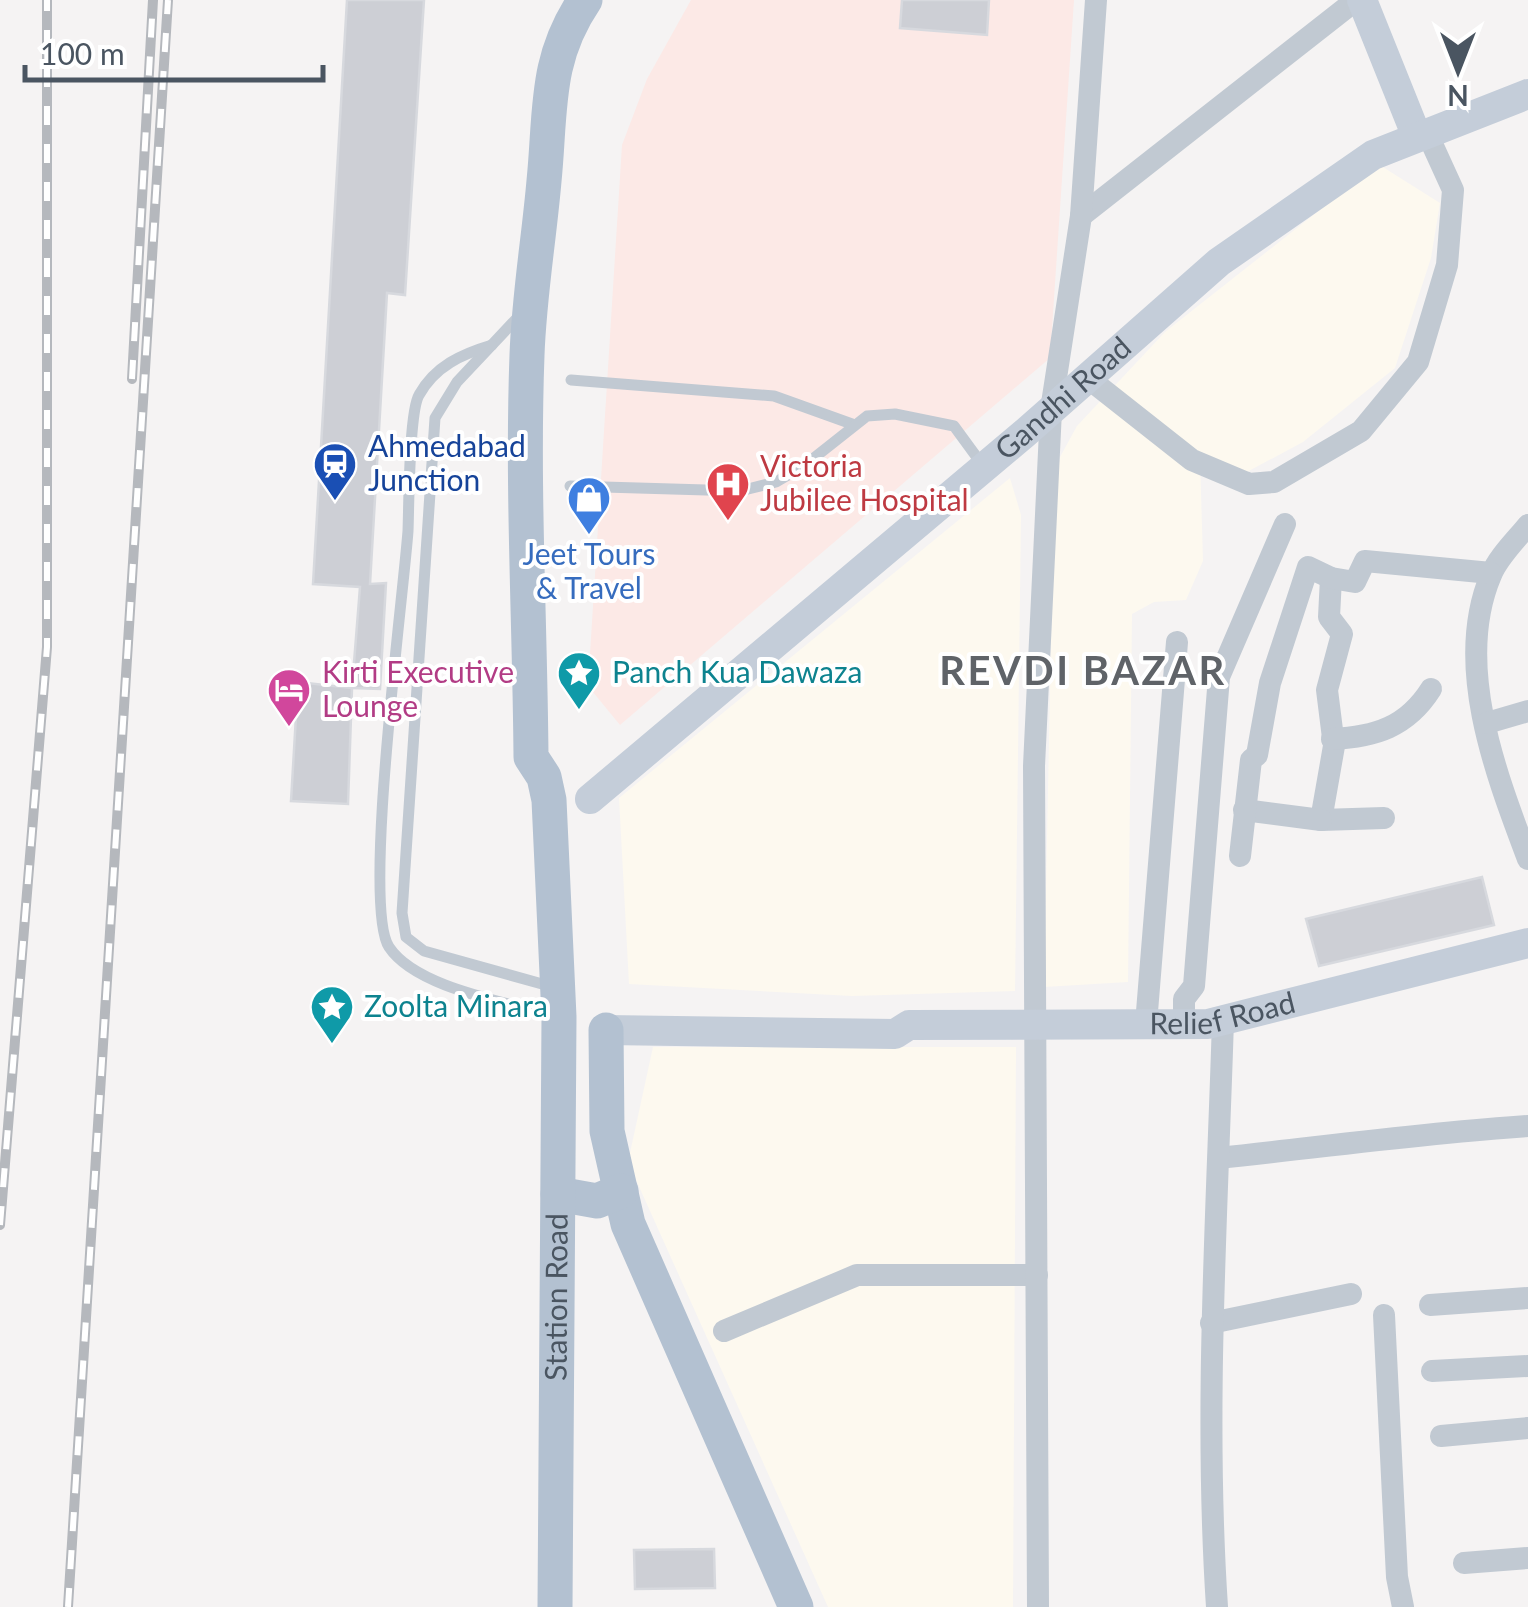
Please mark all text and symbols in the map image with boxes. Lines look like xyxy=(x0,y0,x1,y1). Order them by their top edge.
scale bar xyxy=(25,20,322,82)
north arrow xyxy=(1408,20,1508,120)
text: 100 m xyxy=(40,35,125,71)
text: N xyxy=(1447,79,1469,113)
street label: Gandhi Road xyxy=(987,328,1137,466)
place label: Ahmedabad Junction xyxy=(368,427,526,497)
station icon: Ahmedabad Junction xyxy=(312,441,358,502)
place label: Victoria Jubilee Hospital xyxy=(760,447,969,517)
hospital icon: Victoria Jubilee Hospital xyxy=(705,461,751,522)
shop icon: Jeet Tours & Travel xyxy=(566,475,612,536)
place label: Jeet Tours & Travel xyxy=(523,535,655,605)
district label: REVDI BAZAR xyxy=(939,646,1227,694)
place icon: Panch Kua Dawaza xyxy=(556,650,602,711)
place label: Kirti Executive Lounge xyxy=(322,653,514,723)
place label: Panch Kua Dawaza xyxy=(612,653,862,689)
hotel icon: Kirti Executive Lounge xyxy=(266,667,312,728)
street label: Relief Road xyxy=(1149,983,1298,1040)
place icon: Zoolta Minara xyxy=(309,984,355,1045)
place label: Zoolta Minara xyxy=(364,987,548,1023)
street label: Station Road xyxy=(537,1213,574,1381)

